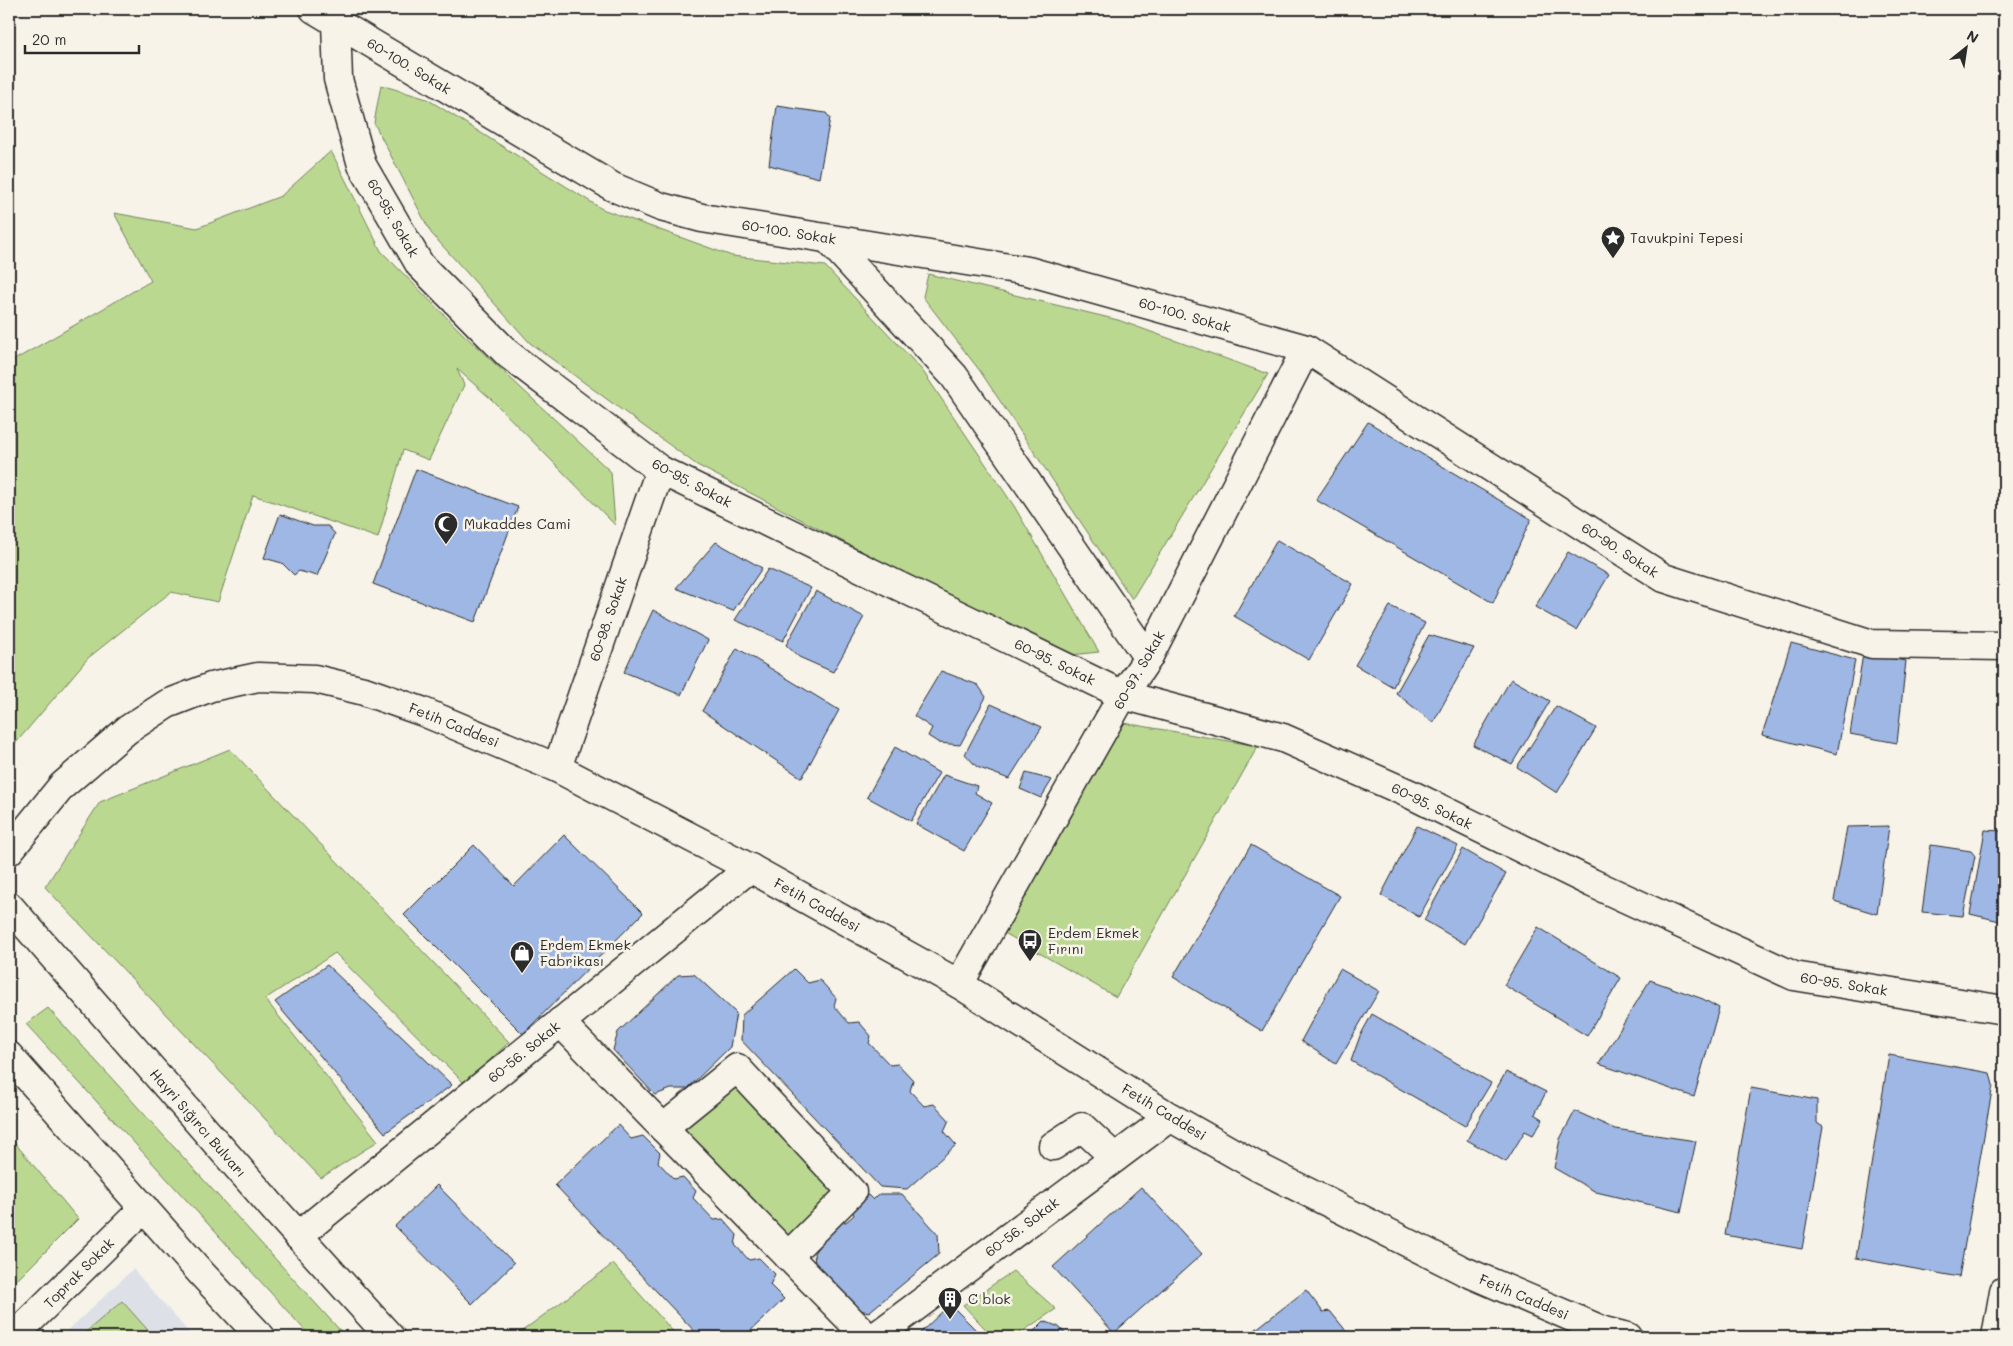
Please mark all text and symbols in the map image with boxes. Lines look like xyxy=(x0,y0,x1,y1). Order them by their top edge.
scale bar xyxy=(25,22,139,54)
north arrow xyxy=(1940,22,1990,72)
text: N xyxy=(1963,25,1982,47)
text: 20 m xyxy=(32,29,66,49)
street label: 60-100. Sokak xyxy=(364,33,455,98)
street label: 60-95. Sokak xyxy=(363,175,424,261)
street label: 60-100. Sokak xyxy=(741,215,837,248)
place icon: Tavukpini Tepesi xyxy=(1600,225,1626,259)
place label: Tavukpini Tepesi xyxy=(1630,228,1743,247)
street label: 60-100. Sokak xyxy=(1137,292,1233,337)
street label: 60-95. Sokak xyxy=(649,454,735,512)
mosque icon: Mukaddes Cami xyxy=(433,511,459,545)
place label: Mukaddes Cami xyxy=(464,514,571,533)
street label: 60-90. Sokak xyxy=(1578,518,1662,582)
street label: 60-98. Sokak xyxy=(584,574,631,664)
street label: 60-97. Sokak xyxy=(1108,627,1169,712)
street label: 60-95. Sokak xyxy=(1012,634,1099,689)
street label: Fetih Caddesi xyxy=(406,698,502,751)
street label: 60-95. Sokak xyxy=(1389,778,1476,833)
street label: Fetih Caddesi xyxy=(771,873,864,936)
place label: Erdem Ekmek Fırını xyxy=(1048,923,1139,958)
bus stop icon: Erdem Ekmek Fırını xyxy=(1017,928,1043,962)
place label: Erdem Ekmek Fabrikası xyxy=(540,935,631,970)
shop icon: Erdem Ekmek Fabrikası xyxy=(509,940,535,974)
street label: 60-95. Sokak xyxy=(1799,967,1889,1000)
street label: 60-56. Sokak xyxy=(484,1017,564,1087)
street label: Hayri Sığırcı Bulvarı xyxy=(146,1064,251,1181)
street label: Fetih Caddesi xyxy=(1118,1079,1210,1144)
street label: 60-56. Sokak xyxy=(981,1193,1063,1261)
street label: Toprak Sokak xyxy=(39,1233,118,1312)
street label: Fetih Caddesi xyxy=(1477,1269,1572,1324)
building icon: C blok xyxy=(937,1286,963,1320)
place label: C blok xyxy=(968,1289,1011,1308)

